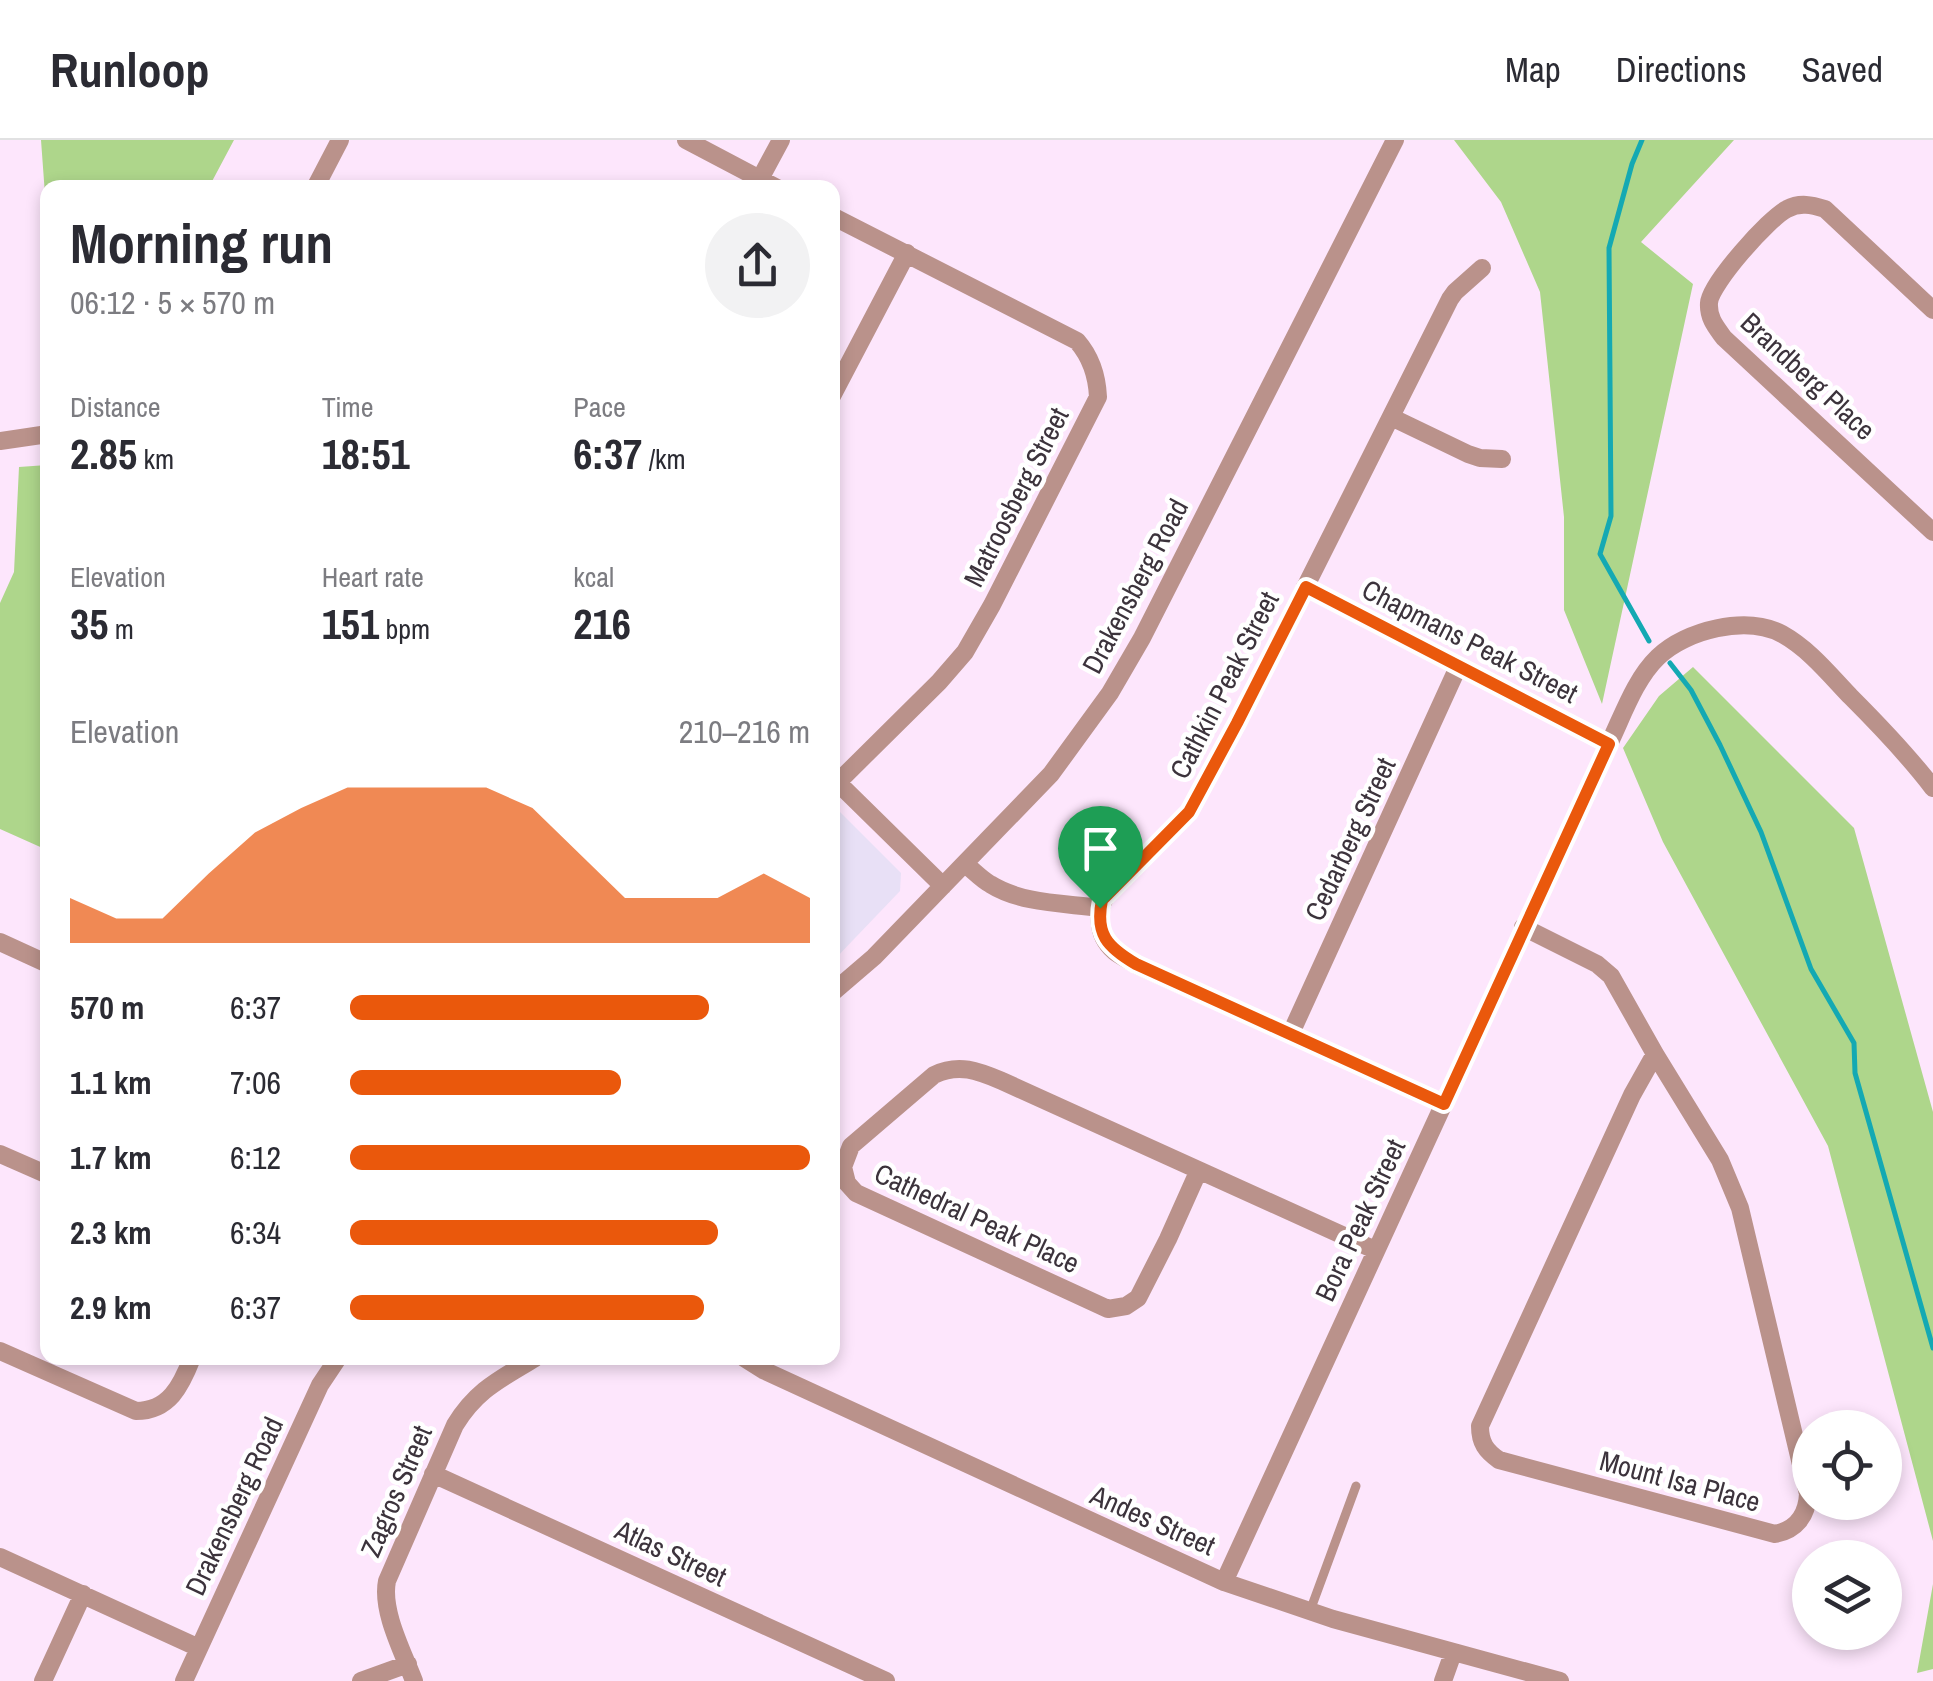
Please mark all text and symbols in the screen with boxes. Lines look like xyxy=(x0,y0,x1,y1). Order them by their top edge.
text: Runloop xyxy=(50,37,210,102)
text: Map xyxy=(1505,46,1561,93)
text: Directions xyxy=(1616,46,1747,93)
text: Saved xyxy=(1802,46,1883,93)
text: Morning run xyxy=(70,206,333,280)
button: share xyxy=(705,213,810,318)
text: 06:12 · 5 × 570 m xyxy=(70,281,275,324)
street label: Brandberg Place xyxy=(1732,304,1884,448)
text: Distance xyxy=(70,388,161,426)
text: Time xyxy=(322,388,373,426)
text: Pace xyxy=(573,388,626,426)
street label: Matroosberg Street xyxy=(954,401,1078,593)
text: 2.85 xyxy=(70,426,137,482)
text: 18:51 xyxy=(322,426,410,482)
text: 6:37 xyxy=(573,426,642,482)
text: km xyxy=(137,440,174,478)
text: /km xyxy=(642,440,686,478)
street label: Drakensberg Road xyxy=(1073,492,1197,680)
text: Elevation xyxy=(70,558,166,596)
text: Heart rate xyxy=(322,558,424,596)
text: kcal xyxy=(573,558,614,596)
street label: Chapmans Peak Street xyxy=(1356,570,1584,712)
street label: Cathkin Peak Street xyxy=(1160,585,1288,785)
text: 35 xyxy=(70,596,108,652)
text: 151 xyxy=(322,596,379,652)
text: 216 xyxy=(573,596,631,652)
text: m xyxy=(108,610,134,648)
text: bpm xyxy=(379,610,430,648)
text: Elevation xyxy=(70,710,179,753)
text: 210–216 m xyxy=(679,710,810,753)
street label: Cedarberg Street xyxy=(1296,751,1404,927)
pin xyxy=(1058,806,1143,909)
icon: arrive xyxy=(1073,821,1128,876)
text: 570 m xyxy=(70,986,144,1029)
text: 6:37 xyxy=(230,986,281,1029)
text: 1.1 km xyxy=(70,1061,152,1104)
text: 7:06 xyxy=(230,1061,281,1104)
street label: Bora Peak Street xyxy=(1306,1133,1414,1307)
text: 1.7 km xyxy=(70,1136,152,1179)
text: 6:12 xyxy=(230,1136,281,1179)
street label: Cathedral Peak Place xyxy=(868,1154,1086,1282)
text: 2.3 km xyxy=(70,1211,152,1254)
text: 6:34 xyxy=(230,1211,281,1254)
text: 2.9 km xyxy=(70,1286,152,1329)
text: 6:37 xyxy=(230,1286,281,1329)
map controls xyxy=(1792,1410,1902,1650)
button: locate xyxy=(1792,1410,1902,1520)
street label: Drakensberg Road xyxy=(176,1411,292,1601)
street label: Zagros Street xyxy=(351,1420,441,1562)
street label: Mount Isa Place xyxy=(1596,1441,1764,1521)
street label: Andes Street xyxy=(1084,1475,1221,1564)
street label: Atlas Street xyxy=(608,1510,733,1595)
button: layers xyxy=(1792,1540,1902,1650)

